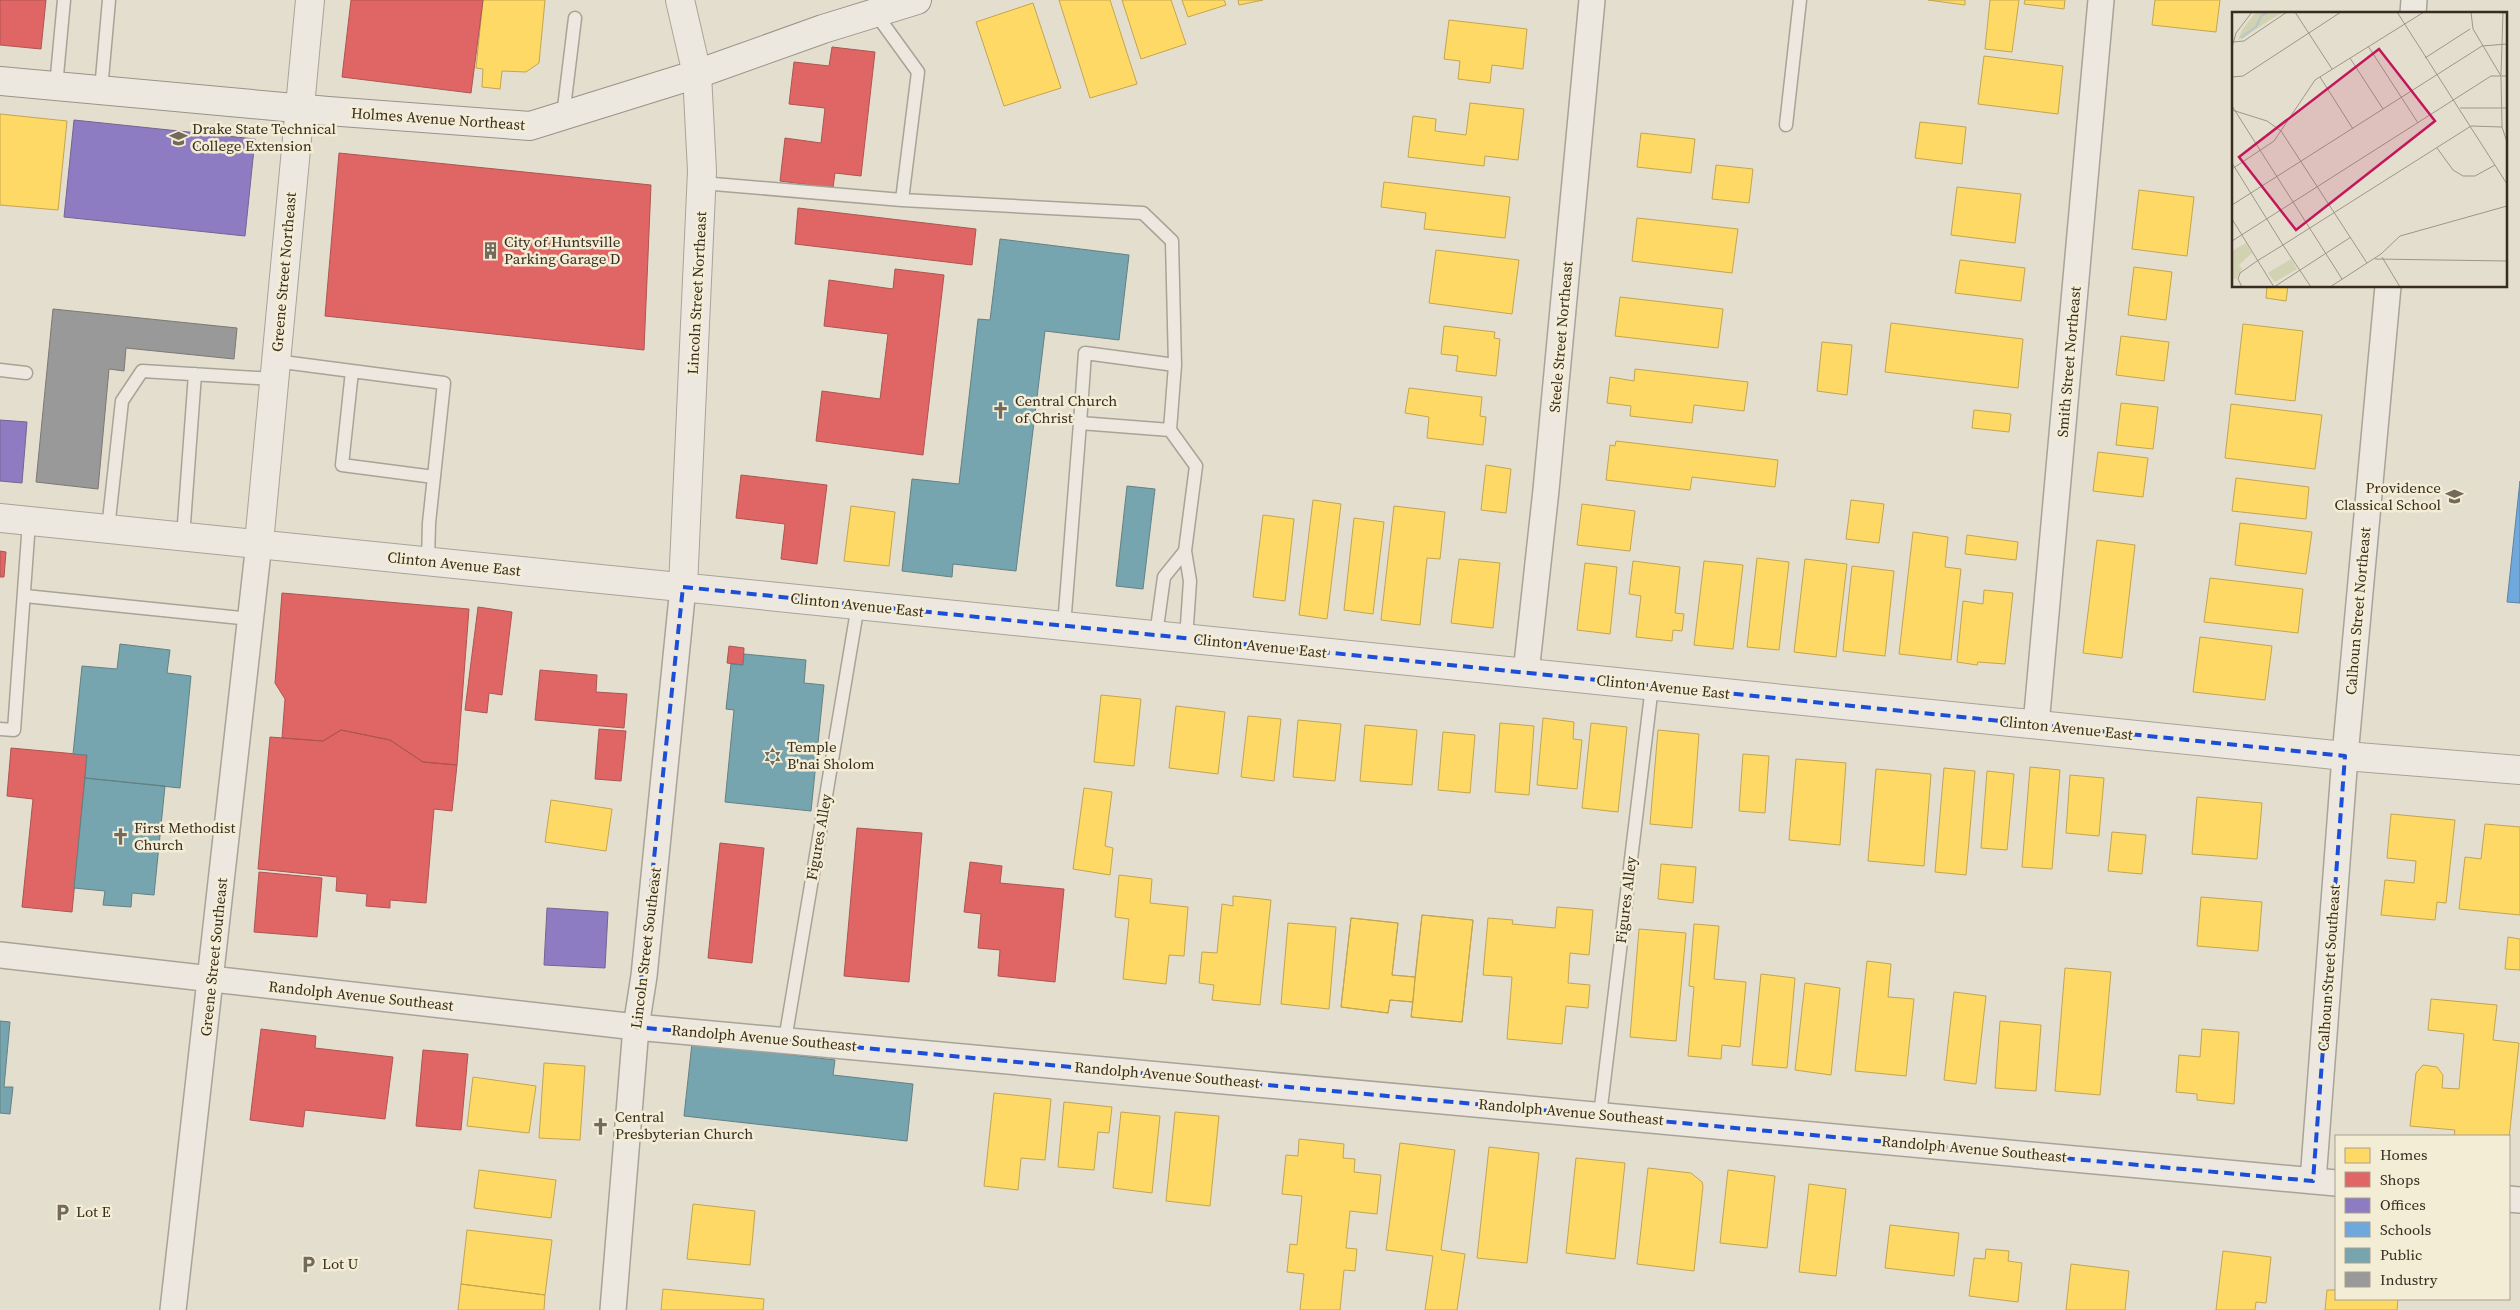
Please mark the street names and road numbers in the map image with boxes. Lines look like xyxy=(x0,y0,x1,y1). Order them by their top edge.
street label: Holmes Avenue Northeast xyxy=(350,102,526,135)
street label: Greene Street Northeast xyxy=(266,191,301,353)
street label: Lincoln Street Northeast xyxy=(682,211,711,375)
street label: Steele Street Northeast xyxy=(1543,260,1578,413)
street label: Smith Street Northeast xyxy=(2051,285,2086,438)
street label: Calhoun Street Northeast xyxy=(2340,526,2375,696)
street label: Clinton Avenue East xyxy=(386,546,522,581)
street label: Clinton Avenue East xyxy=(789,587,925,622)
street label: Clinton Avenue East xyxy=(1192,628,1328,663)
street label: Clinton Avenue East xyxy=(1595,669,1731,704)
street label: Clinton Avenue East xyxy=(1998,710,2134,745)
street label: Figures Alley xyxy=(801,792,836,882)
street label: Figures Alley xyxy=(1610,855,1641,945)
street label: Lincoln Street Southeast xyxy=(625,866,666,1030)
street label: Greene Street Southeast xyxy=(195,877,232,1037)
street label: Calhoun Street Southeast xyxy=(2312,884,2345,1052)
street label: Randolph Avenue Southeast xyxy=(267,975,455,1016)
street label: Randolph Avenue Southeast xyxy=(671,1019,858,1056)
street label: Randolph Avenue Southeast xyxy=(1074,1056,1261,1093)
street label: Randolph Avenue Southeast xyxy=(1478,1093,1665,1130)
street label: Randolph Avenue Southeast xyxy=(1881,1130,2068,1167)

